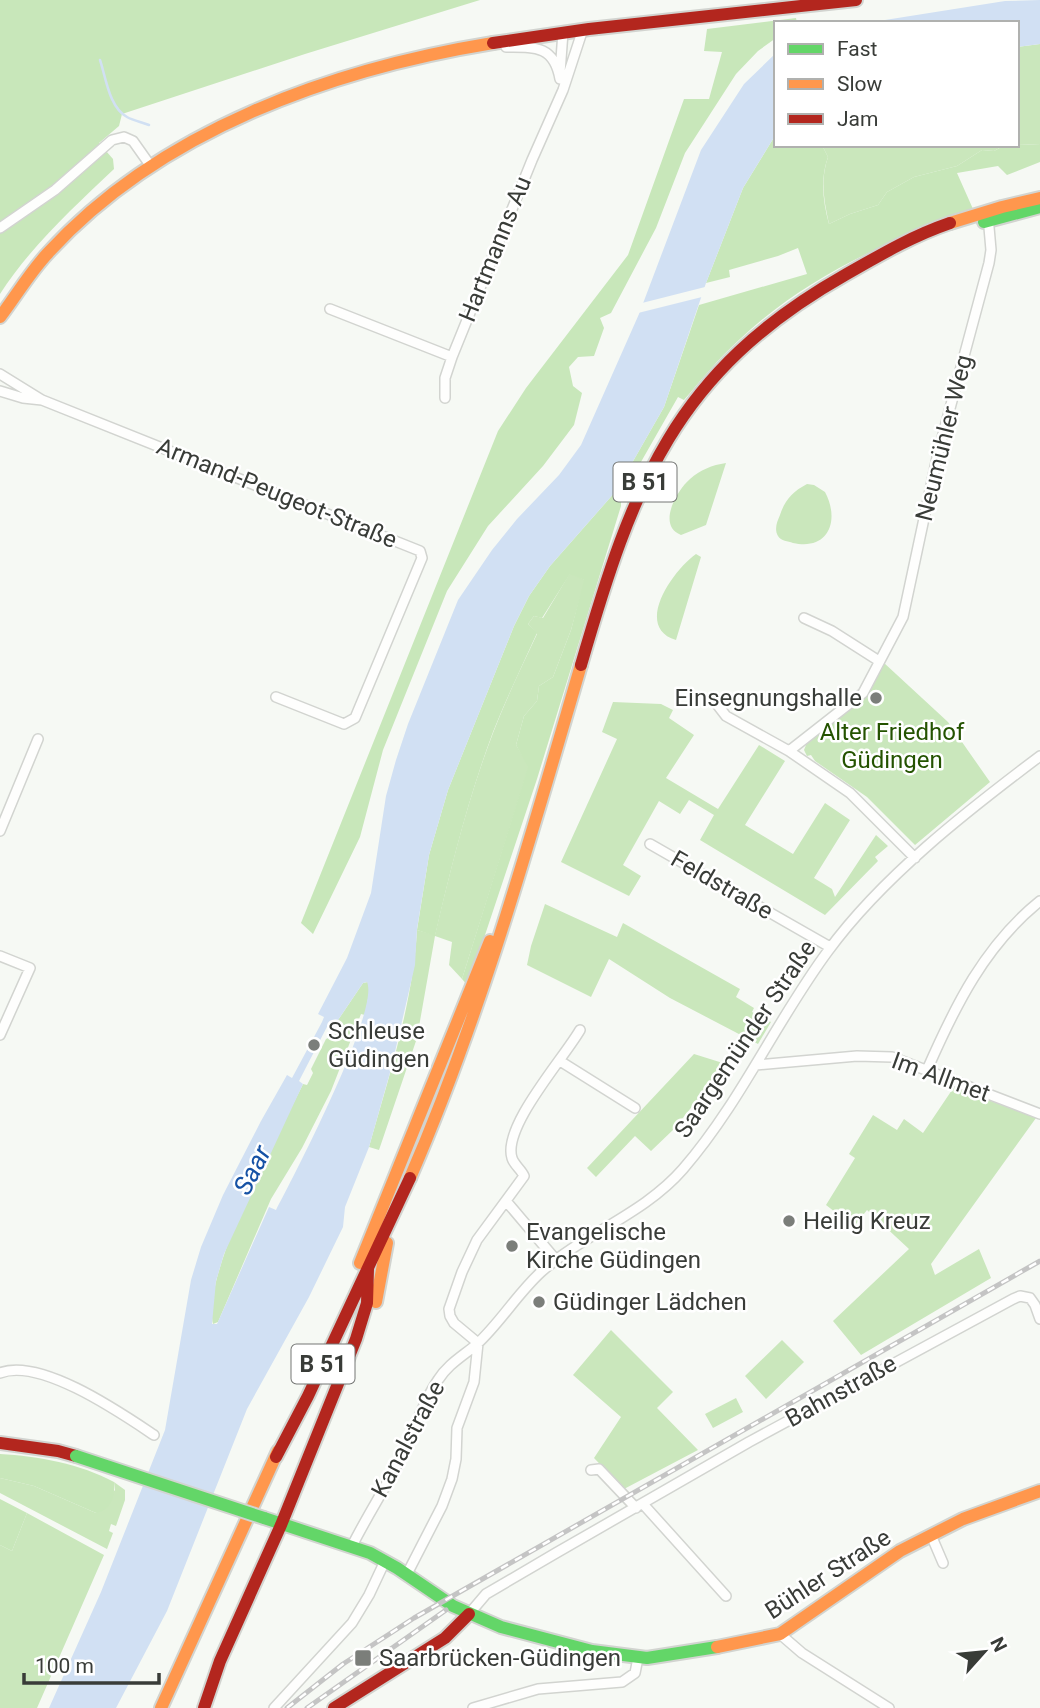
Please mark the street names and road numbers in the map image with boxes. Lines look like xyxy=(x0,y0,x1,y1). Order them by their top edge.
street label: Hartmanns Au xyxy=(453,172,537,326)
street label: Neumühler Weg xyxy=(910,352,978,524)
street label: Armand-Peugeot-Straße xyxy=(153,432,401,554)
road number: B 51 xyxy=(614,462,676,502)
street label: Feldstraße xyxy=(666,845,778,925)
street label: Saargemünder Straße xyxy=(668,935,822,1143)
street label: Im Allmet xyxy=(888,1046,994,1108)
road number: B 51 xyxy=(292,1344,354,1384)
street label: Bahnstraße xyxy=(781,1349,901,1433)
street label: Kanalstraße xyxy=(366,1376,450,1502)
street label: Bühler Straße xyxy=(760,1523,896,1625)

